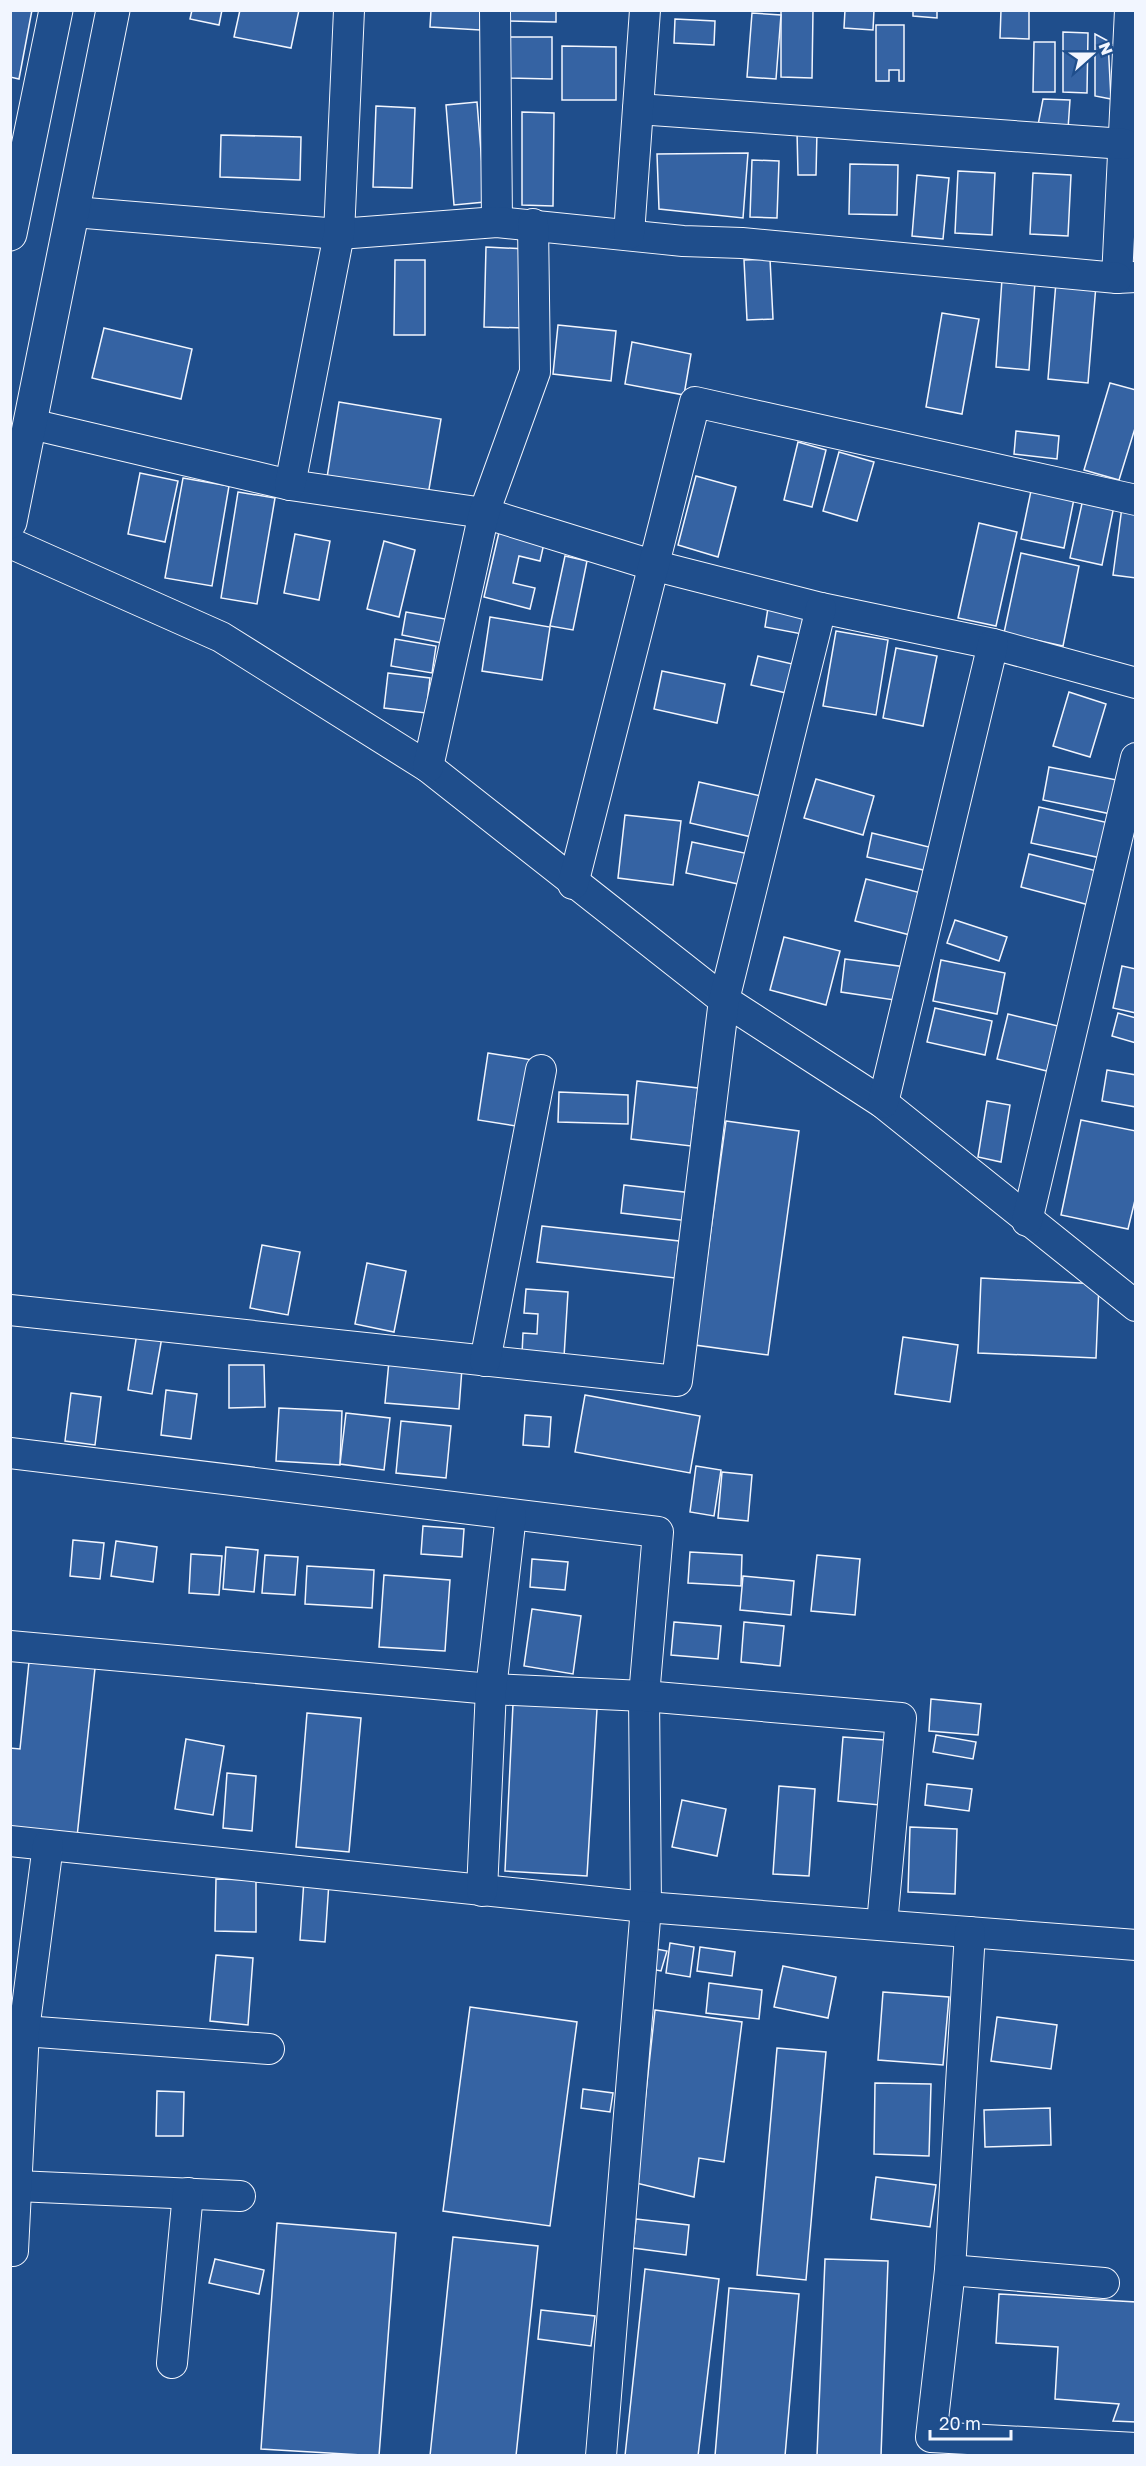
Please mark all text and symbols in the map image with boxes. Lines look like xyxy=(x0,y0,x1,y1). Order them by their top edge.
north arrow xyxy=(1062,24,1122,84)
text: N xyxy=(1094,39,1118,58)
scale bar xyxy=(930,2403,1011,2441)
text: 20 m xyxy=(939,2412,981,2434)

